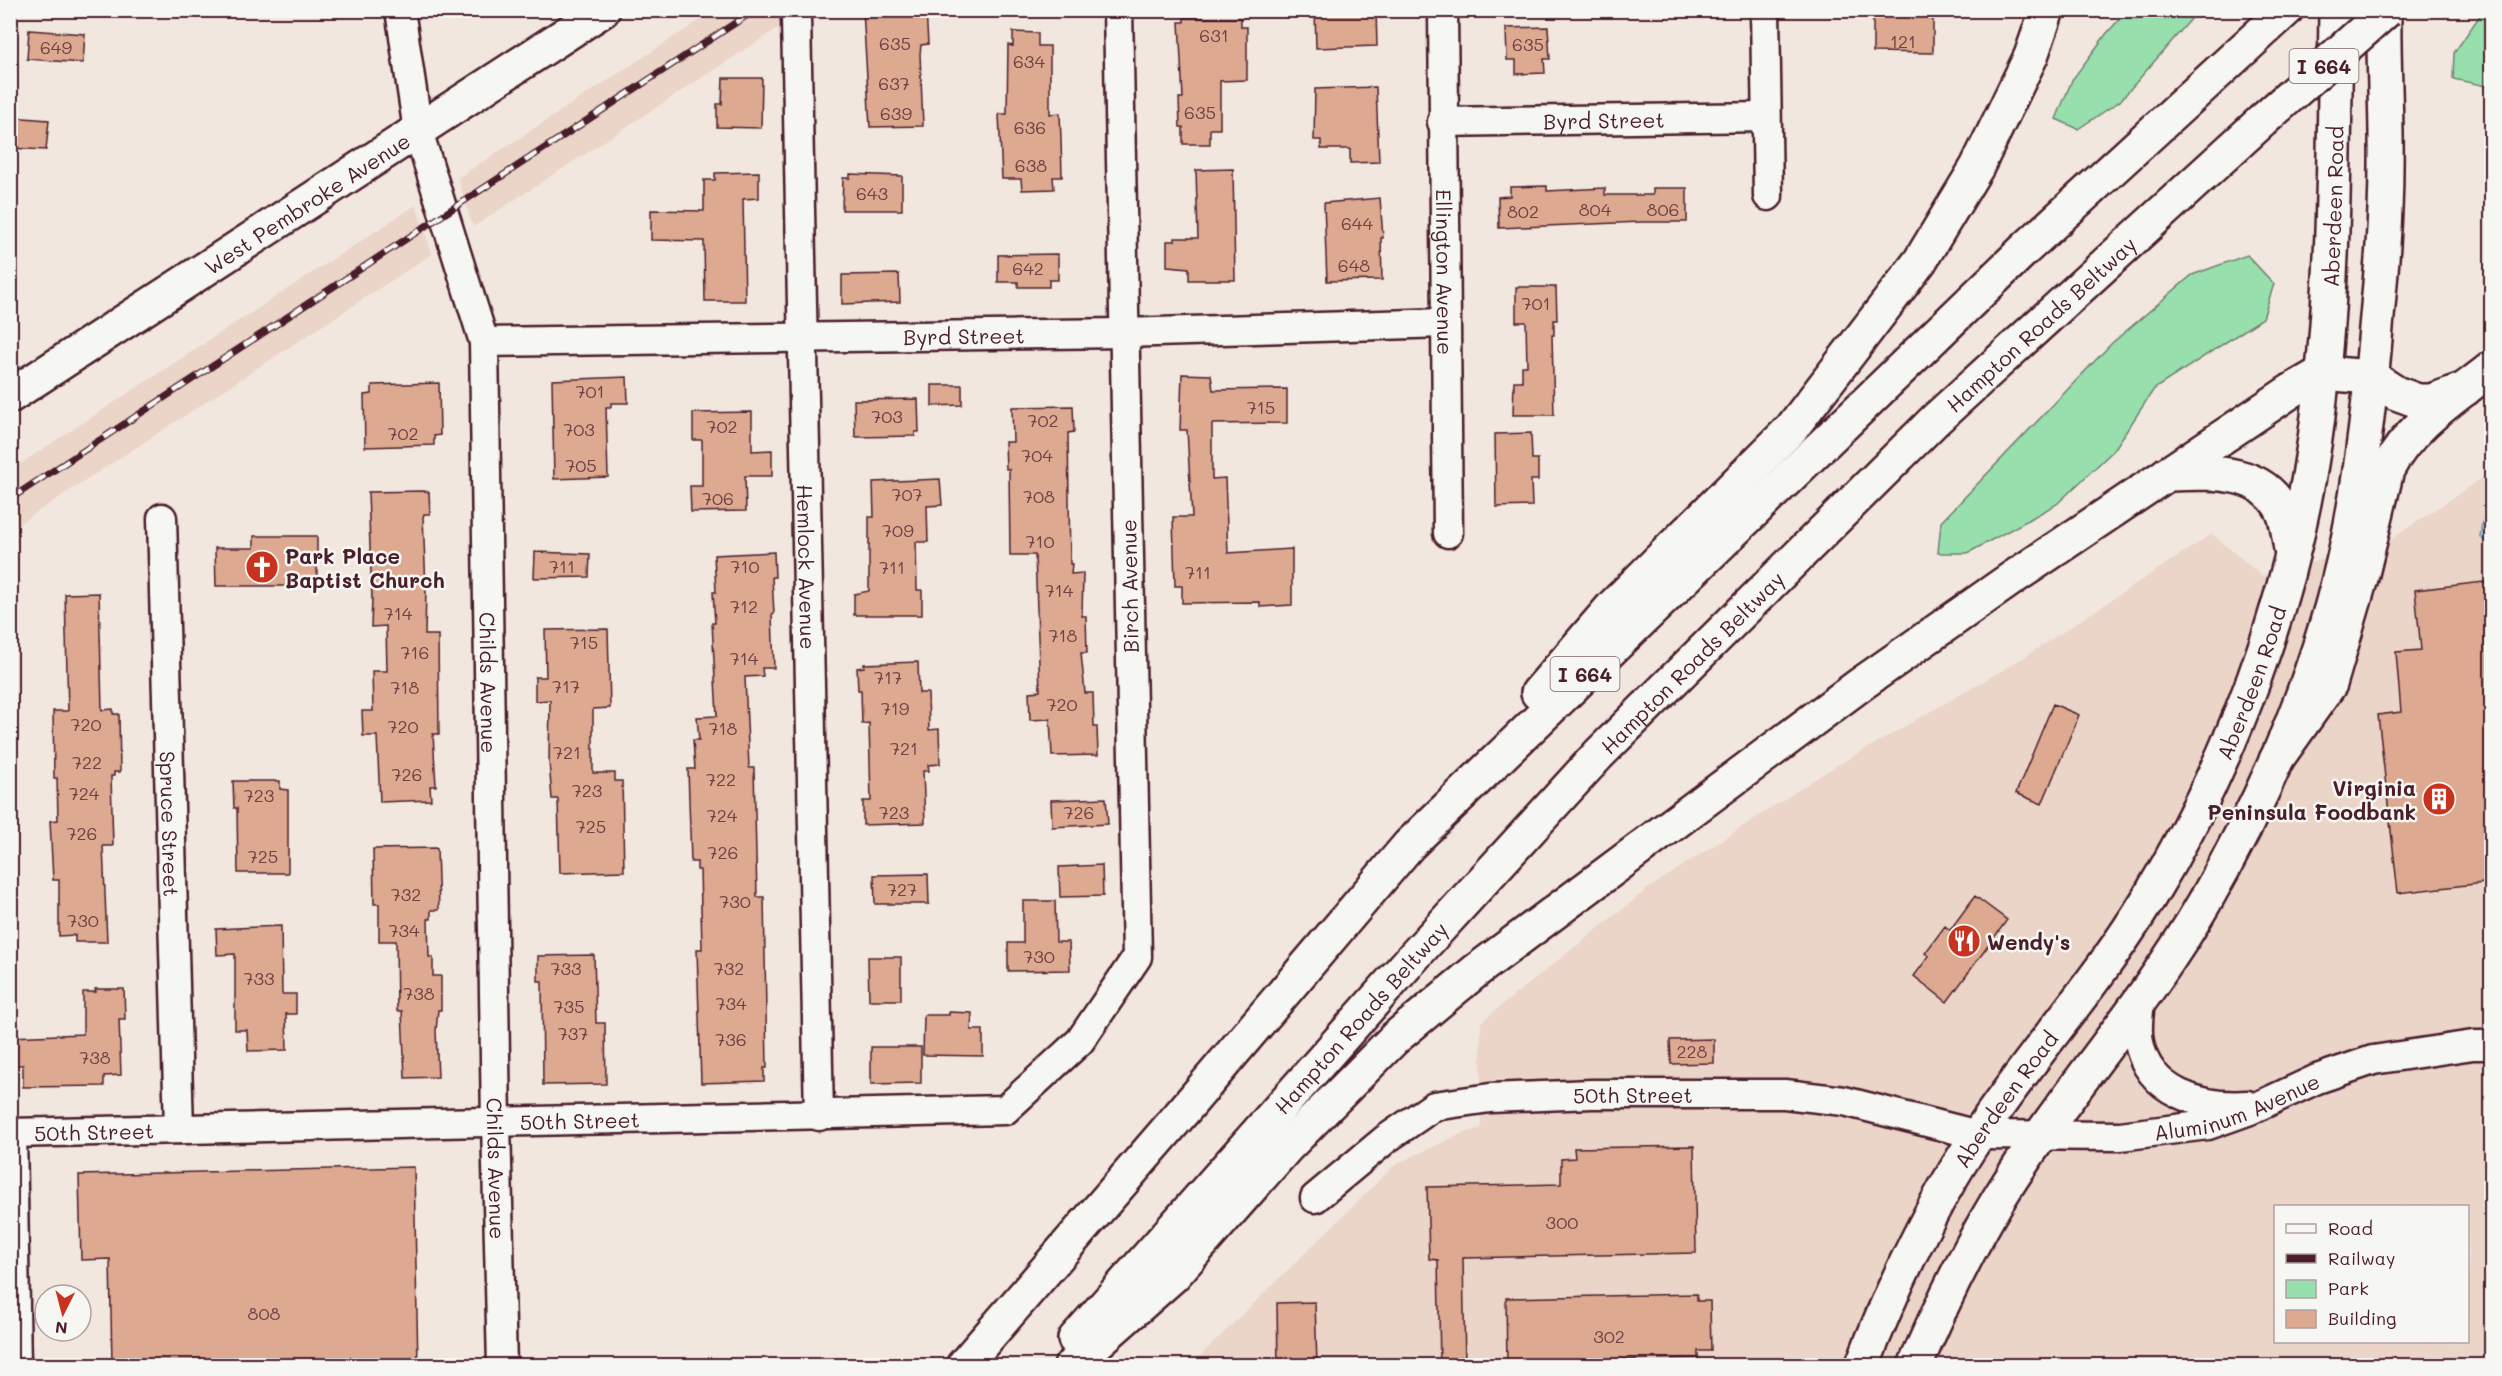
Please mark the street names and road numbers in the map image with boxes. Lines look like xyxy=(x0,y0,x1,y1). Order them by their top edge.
road number: I 664 xyxy=(2290,49,2358,83)
street label: Byrd Street xyxy=(1543,105,1665,134)
street label: Aberdeen Road xyxy=(2316,125,2348,288)
street label: West Pembroke Avenue xyxy=(199,126,415,280)
street label: Ellington Avenue xyxy=(1431,189,1460,355)
street label: Hampton Roads Beltway xyxy=(1940,230,2141,417)
street label: Byrd Street xyxy=(903,321,1025,350)
street label: Hemlock Avenue xyxy=(792,484,823,650)
street label: Birch Avenue xyxy=(1114,519,1144,653)
street label: Hampton Roads Beltway xyxy=(1594,565,1789,759)
street label: Aberdeen Road xyxy=(2210,603,2291,763)
street label: Childs Avenue xyxy=(475,612,504,754)
road number: I 664 xyxy=(1550,657,1620,691)
street label: Spruce Street xyxy=(155,751,186,897)
street label: Hampton Roads Beltway xyxy=(1268,916,1453,1119)
street label: Aberdeen Road xyxy=(1947,1025,2063,1172)
street label: Aluminum Avenue xyxy=(2152,1066,2324,1145)
street label: 50th Street xyxy=(1572,1080,1693,1108)
street label: Childs Avenue xyxy=(482,1098,512,1240)
street label: 50th Street xyxy=(520,1105,640,1135)
street label: 50th Street xyxy=(34,1116,154,1146)

